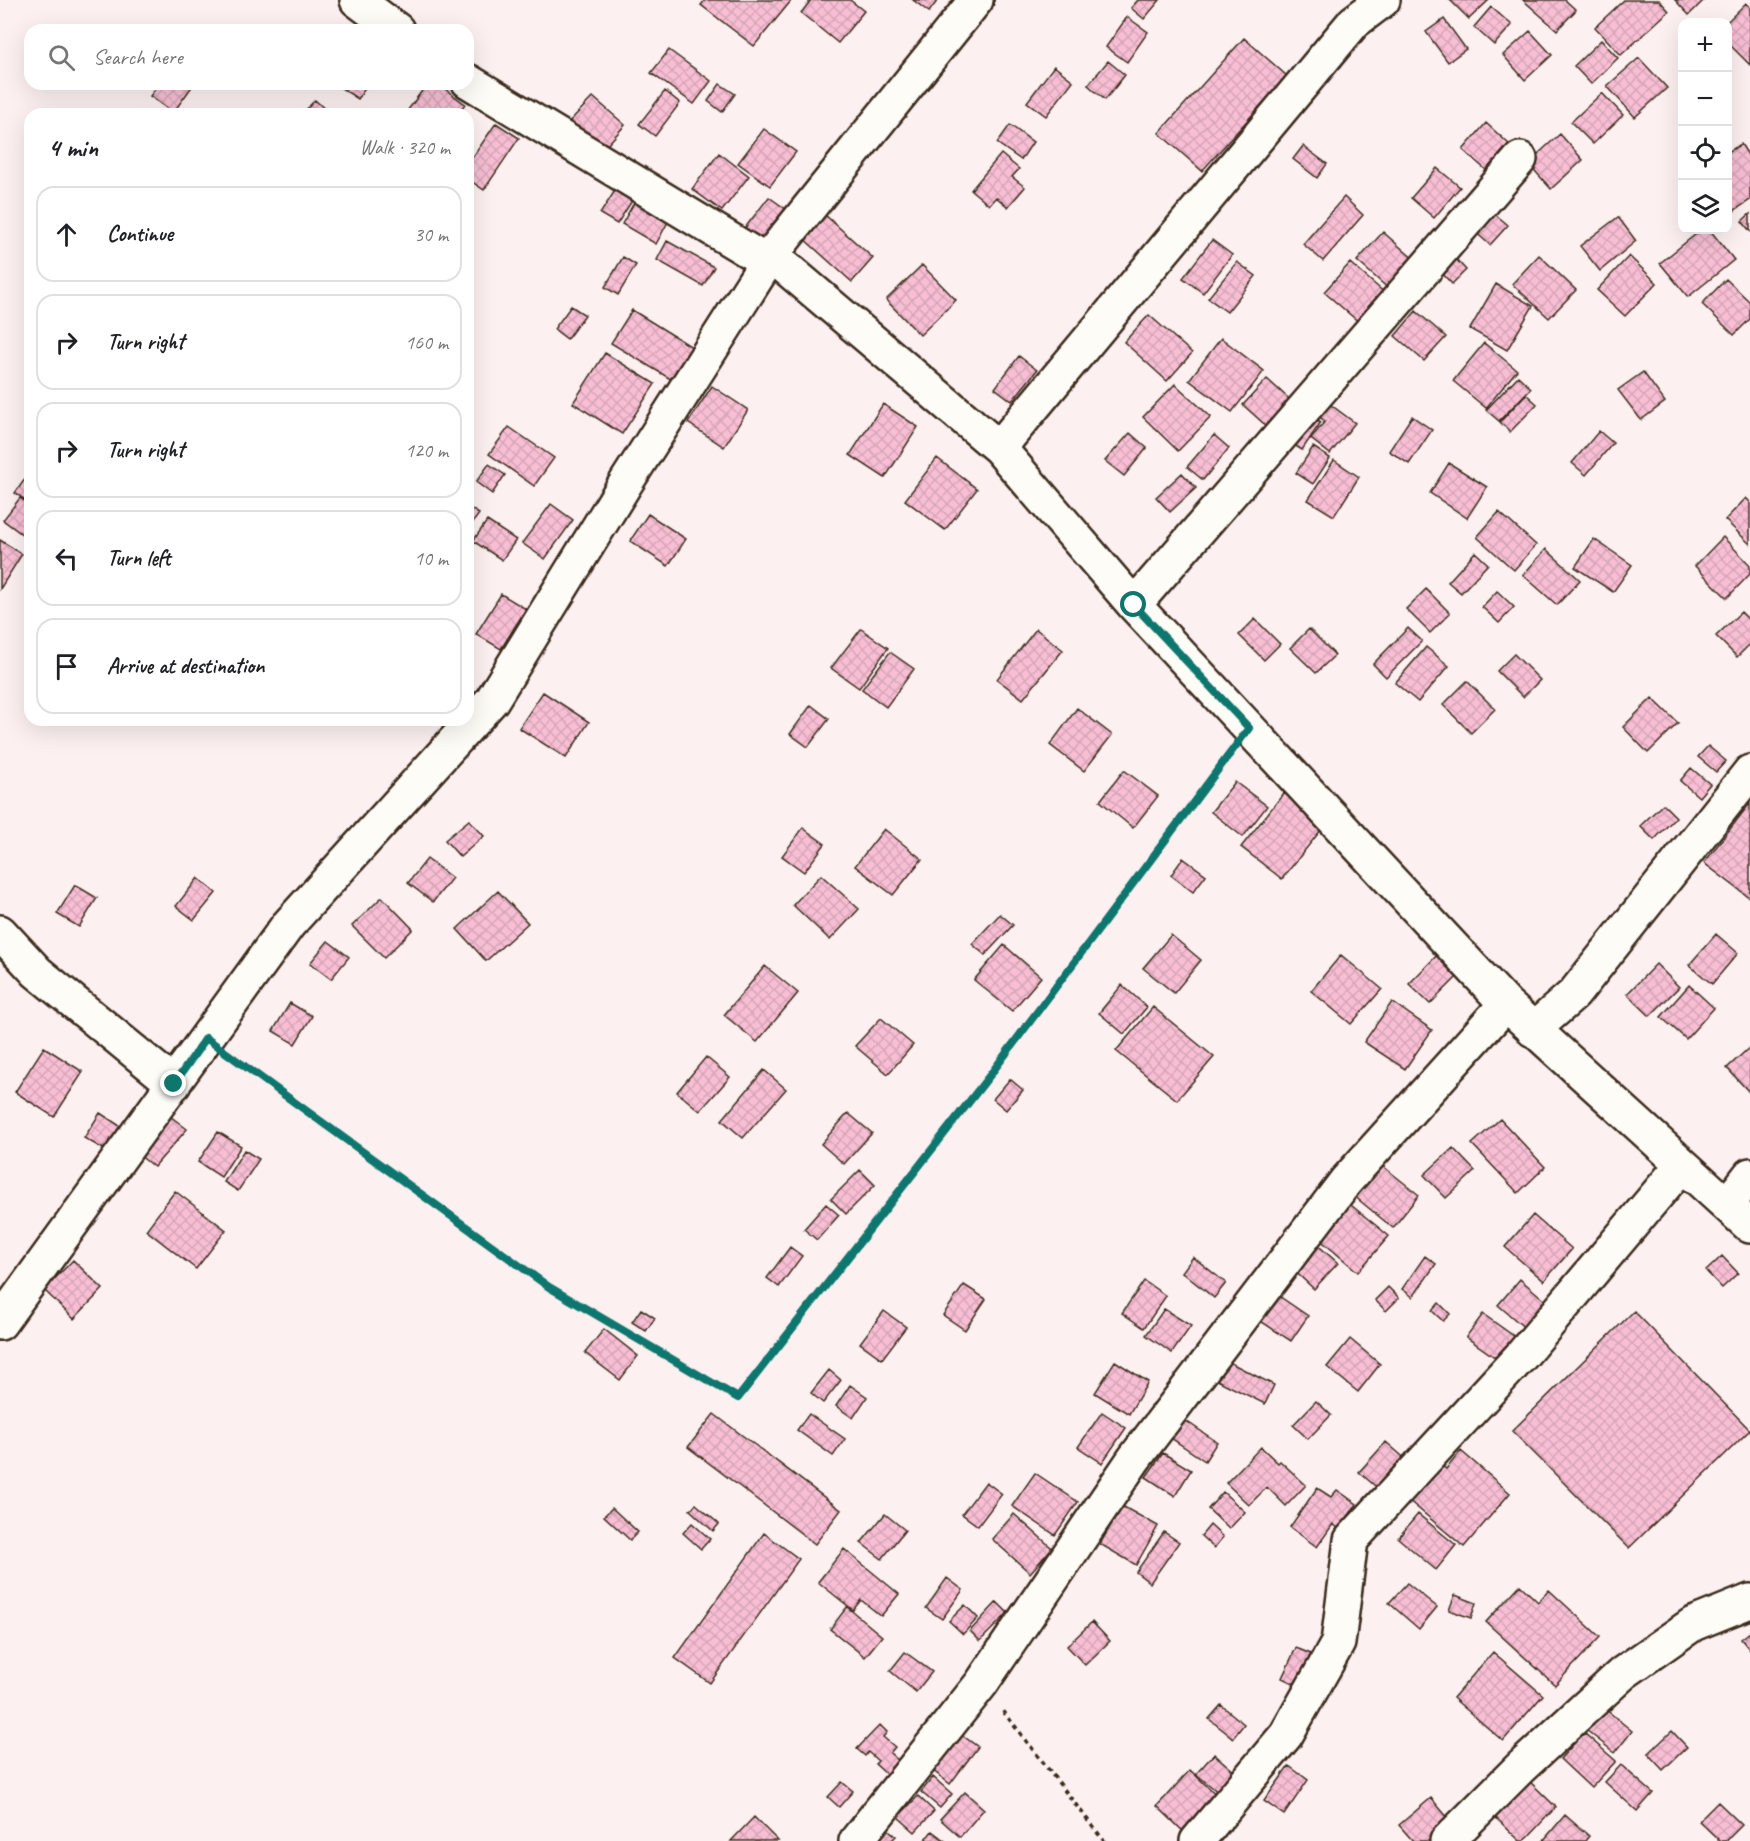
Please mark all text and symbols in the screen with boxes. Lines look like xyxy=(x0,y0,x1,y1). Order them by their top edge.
map controls xyxy=(1678,18,1732,234)
button: + xyxy=(1678,18,1732,72)
search box xyxy=(24,24,474,90)
icon: search xyxy=(45,41,78,74)
text: Search here xyxy=(93,43,183,71)
button: − xyxy=(1678,72,1732,126)
button: locate xyxy=(1678,126,1732,180)
text: 4 min xyxy=(48,131,98,164)
text: Walk · 320 m xyxy=(360,135,450,160)
button: layers xyxy=(1678,180,1732,234)
icon: ahead xyxy=(50,218,83,251)
text: Continue xyxy=(107,220,173,248)
text: 30 m xyxy=(414,222,448,247)
icon: right xyxy=(50,326,83,359)
text: Turn right xyxy=(107,328,184,356)
text: 160 m xyxy=(405,330,448,355)
icon: right xyxy=(50,434,83,467)
text: Turn right xyxy=(107,436,184,464)
text: 120 m xyxy=(405,438,448,463)
icon: left xyxy=(50,542,83,575)
text: Turn left xyxy=(107,544,171,572)
text: 10 m xyxy=(414,546,448,571)
route start xyxy=(1120,591,1146,617)
icon: arrive xyxy=(50,650,83,683)
text: Arrive at destination xyxy=(107,652,264,680)
route end xyxy=(160,1070,186,1096)

